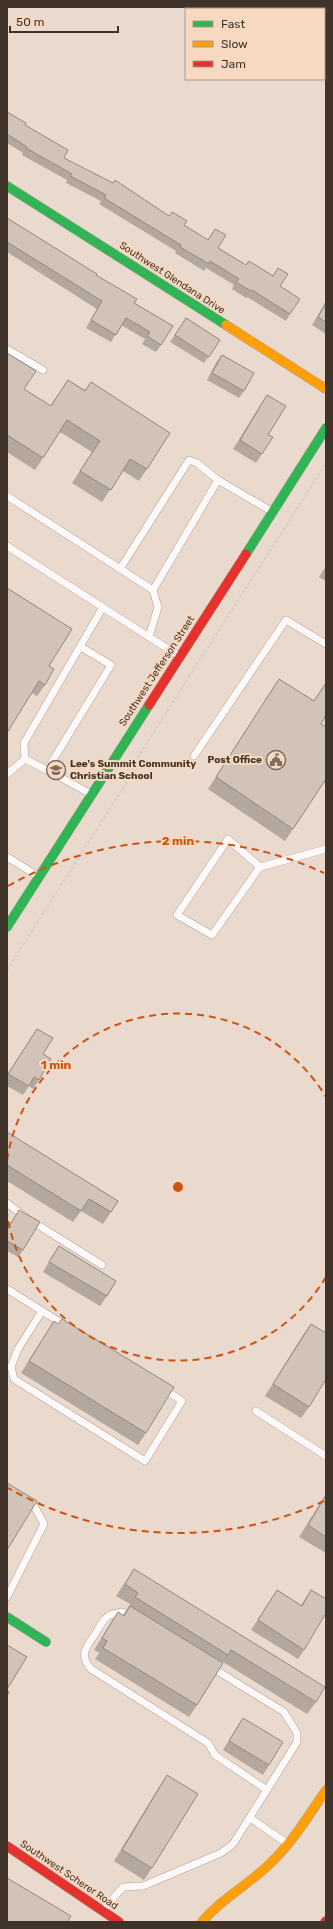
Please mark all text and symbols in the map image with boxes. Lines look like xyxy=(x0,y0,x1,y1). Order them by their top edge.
scale bar xyxy=(10,8,118,34)
legend xyxy=(185,8,325,80)
text: 50 m xyxy=(16,15,44,29)
text: Fast xyxy=(221,17,245,31)
text: Slow xyxy=(221,37,248,51)
text: Jam xyxy=(221,57,246,71)
street label: Southwest Glendana Drive xyxy=(117,239,227,317)
street label: Southwest Jefferson Street xyxy=(117,613,197,728)
public building icon: Post Office xyxy=(265,749,287,771)
place label: Post Office xyxy=(208,754,262,766)
place label: Lee's Summit Community Christian School xyxy=(70,758,196,782)
school or university icon: Lee's Summit Community Christian School xyxy=(45,759,67,781)
text: 2 min xyxy=(162,834,195,848)
text: 1 min xyxy=(41,1058,72,1072)
centre of rings xyxy=(171,1180,185,1194)
street label: Southwest Scherer Road xyxy=(18,1838,120,1912)

